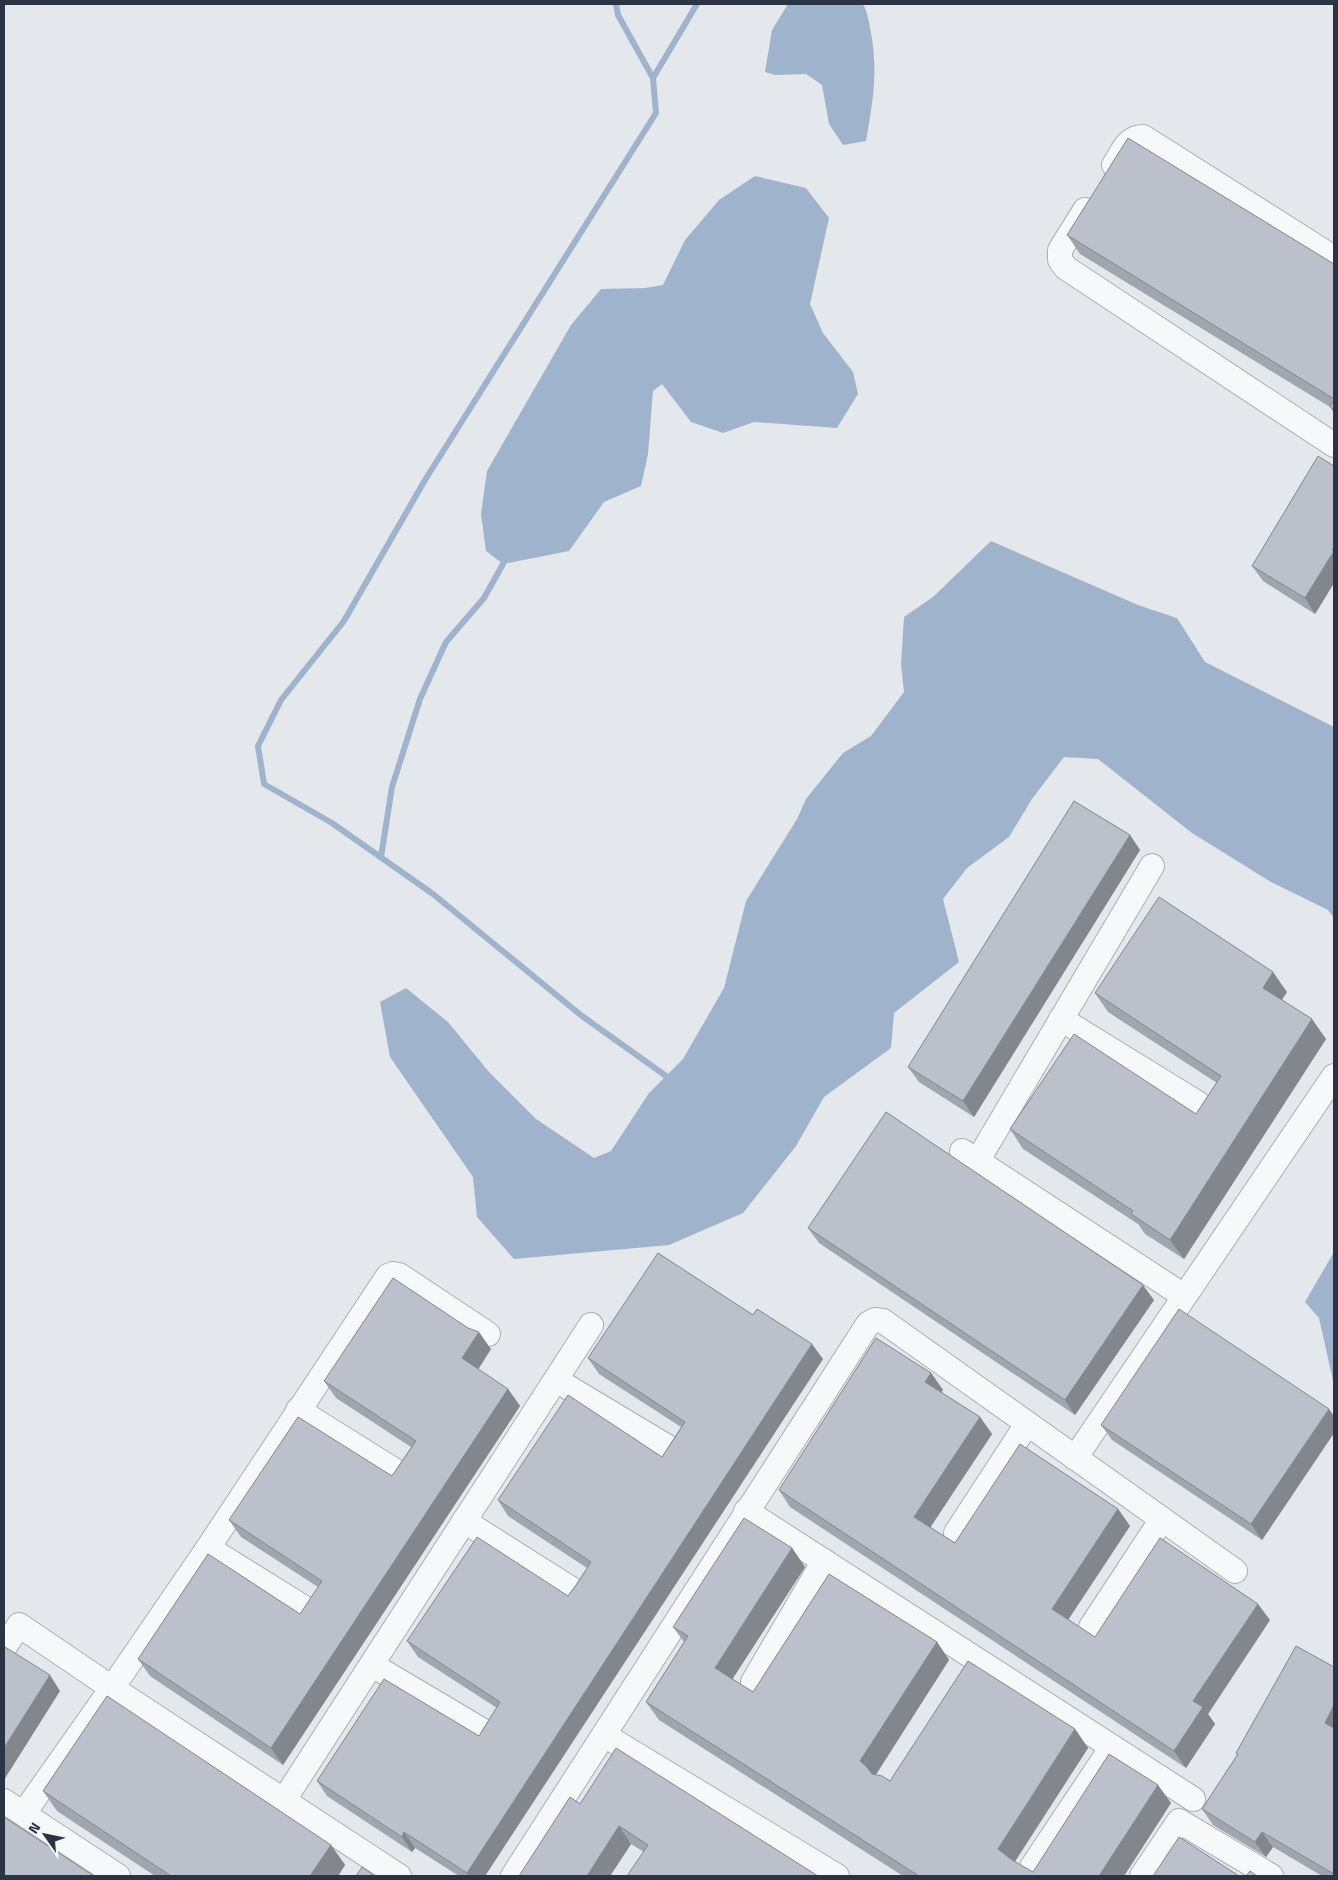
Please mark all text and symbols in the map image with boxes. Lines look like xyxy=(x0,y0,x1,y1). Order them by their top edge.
north arrow xyxy=(20,1810,70,1860)
text: N xyxy=(22,1818,45,1837)

